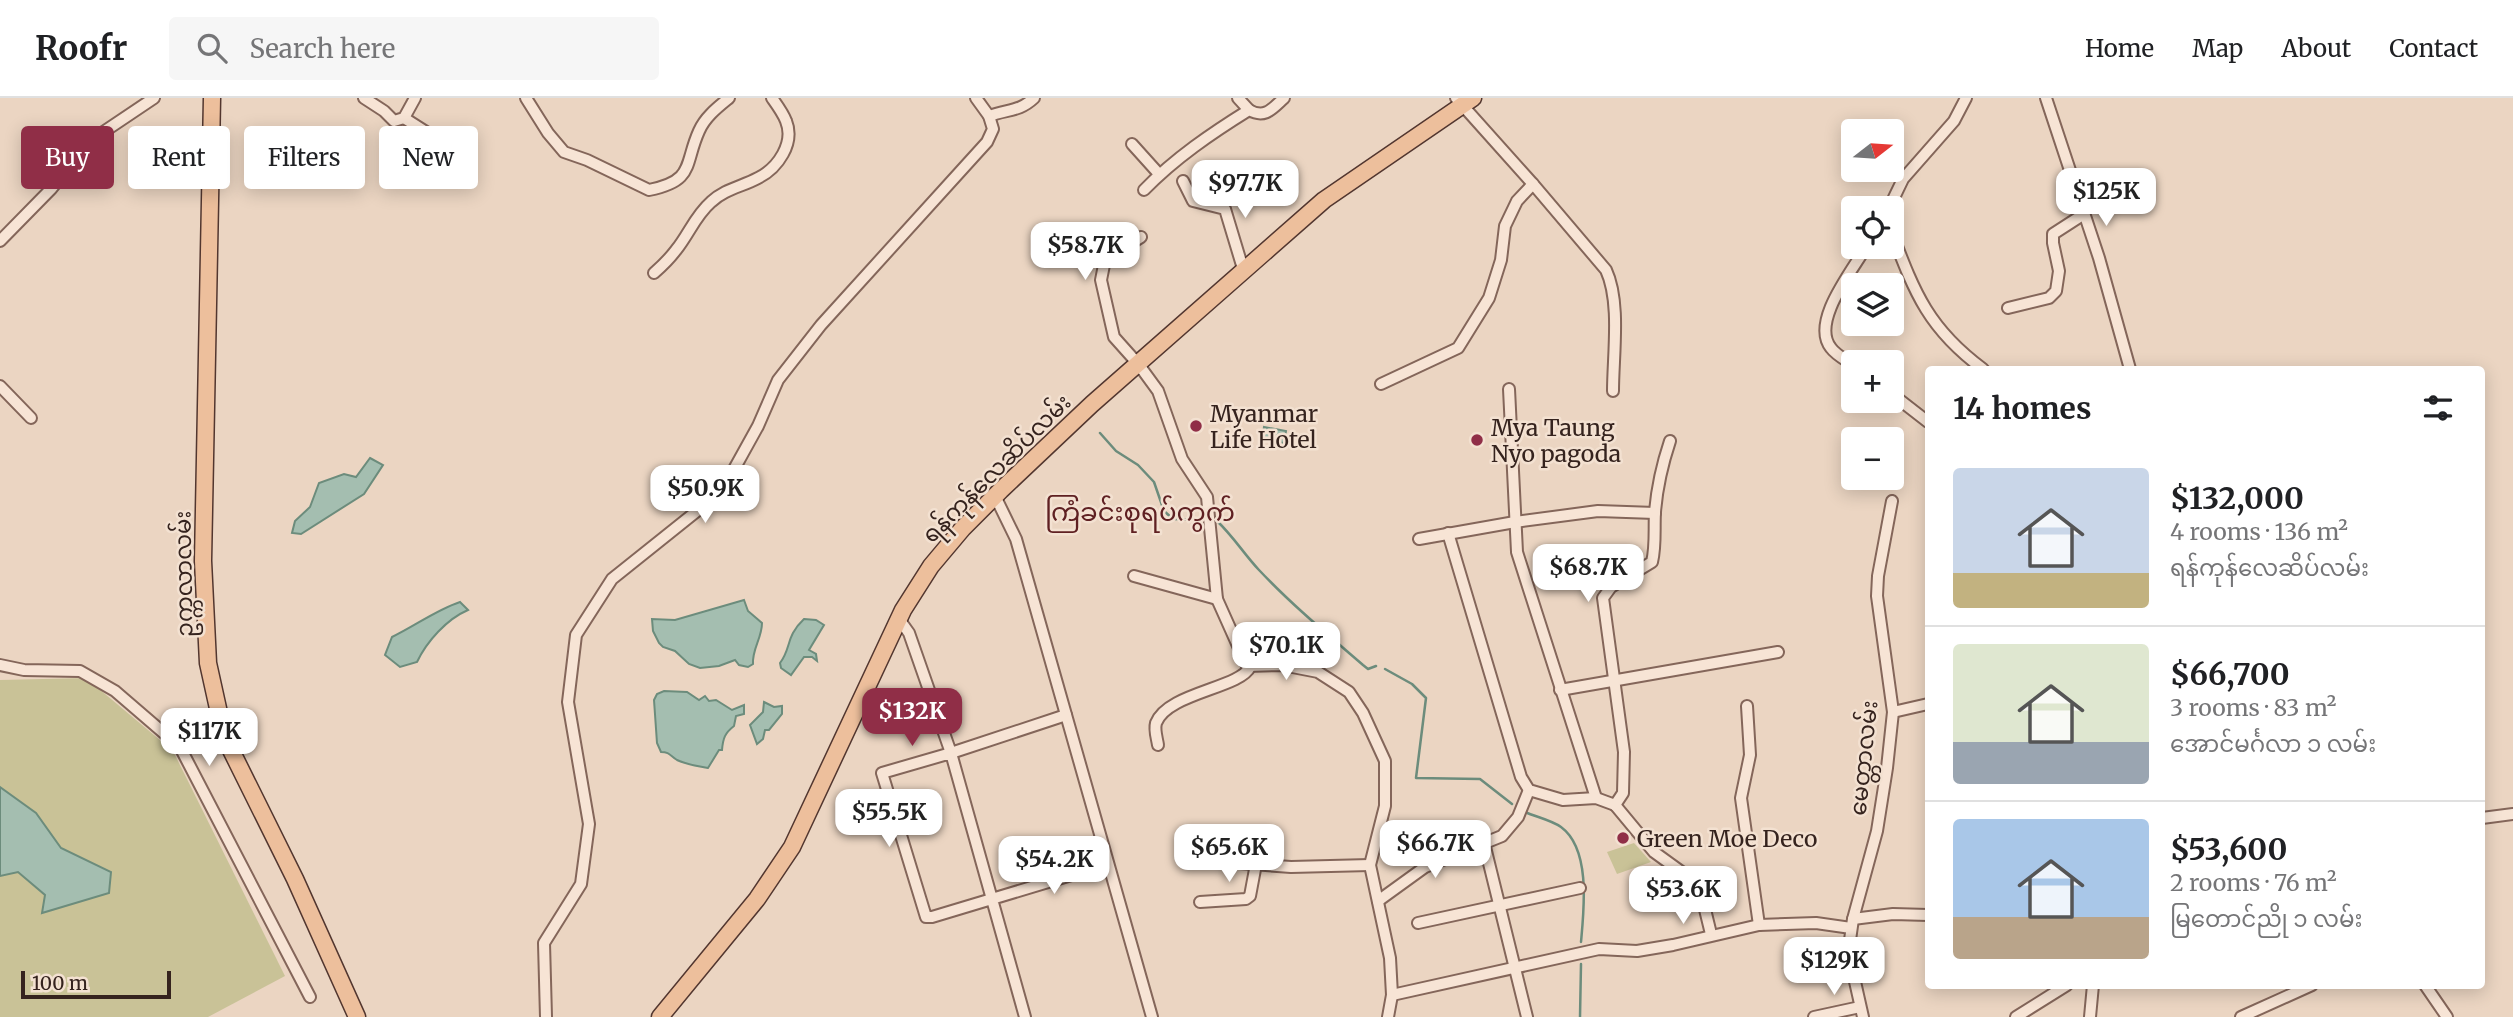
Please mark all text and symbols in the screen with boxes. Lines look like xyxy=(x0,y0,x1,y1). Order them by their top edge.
search box xyxy=(169,17,659,80)
text: Roofr xyxy=(35,28,127,69)
icon: search xyxy=(193,29,231,67)
text: Search here xyxy=(249,32,395,65)
text: Home xyxy=(2085,33,2154,64)
text: Map xyxy=(2192,33,2243,64)
text: About xyxy=(2281,33,2351,64)
text: Contact xyxy=(2389,33,2478,64)
north arrow xyxy=(1841,119,1904,182)
map controls xyxy=(1841,119,1904,490)
chip: Buy xyxy=(21,126,114,189)
chip: Rent xyxy=(128,126,230,189)
chip: Filters xyxy=(244,126,365,189)
chip: New xyxy=(379,126,478,189)
pin: $97.7K xyxy=(1188,160,1302,220)
text: $97.7K xyxy=(1208,168,1282,197)
pin: $125K xyxy=(2057,169,2155,228)
text: $125K xyxy=(2072,176,2140,205)
button: locate xyxy=(1841,196,1904,259)
pin: $58.7K xyxy=(1028,222,1142,282)
text: $58.7K xyxy=(1047,230,1123,259)
button: layers xyxy=(1841,273,1904,336)
button: + xyxy=(1841,350,1904,413)
street label: ရန်ကုန်လေဆိပ်လမ်း xyxy=(915,387,1080,552)
text: 14 homes xyxy=(1953,389,2091,427)
icon: filters xyxy=(2419,389,2457,427)
place label: Myanmar Life Hotel xyxy=(1210,399,1318,454)
place label: Mya Taung Nyo pagoda xyxy=(1491,413,1621,468)
marker: Myanmar Life Hotel xyxy=(1188,418,1204,434)
button: − xyxy=(1841,427,1904,490)
marker: Mya Taung Nyo pagoda xyxy=(1469,432,1485,448)
pin: $50.9K xyxy=(648,466,762,525)
text: $50.9K xyxy=(666,473,744,502)
text: $132,000 xyxy=(2170,479,2304,517)
district label: ကြံခင်းစုရပ်ကွက် xyxy=(1045,495,1235,533)
icon: home xyxy=(2009,496,2093,580)
street label: ဥက္ကလာလမ်း xyxy=(166,510,204,638)
text: 4 rooms · 136 m² xyxy=(2170,517,2348,546)
pin: $68.7K xyxy=(1531,545,1645,604)
text: $68.7K xyxy=(1549,552,1627,581)
text: ရန်ကုန်လေဆိပ်လမ်း xyxy=(2170,553,2369,582)
pin: $70.1K xyxy=(1229,622,1343,682)
text: $70.1K xyxy=(1248,630,1324,659)
text: $66,700 xyxy=(2170,655,2290,693)
icon: home xyxy=(2009,672,2093,756)
pin: $132K xyxy=(863,688,961,748)
text: 3 rooms · 83 m² xyxy=(2170,693,2336,722)
text: $132K xyxy=(878,696,946,725)
street label: မေတ္တာလမ်း xyxy=(1842,699,1888,817)
pin: $117K xyxy=(160,708,258,768)
text: $117K xyxy=(177,716,241,745)
text: အောင်မင်္ဂလာ ၁ လမ်း xyxy=(2170,729,2376,758)
pin: $55.5K xyxy=(832,790,946,849)
text: $55.5K xyxy=(851,797,927,826)
pin: $66.7K xyxy=(1378,820,1492,880)
pin: $65.6K xyxy=(1172,824,1286,884)
place label: Green Moe Deco xyxy=(1637,824,1817,853)
text: $66.7K xyxy=(1396,828,1474,857)
marker: Green Moe Deco xyxy=(1615,830,1631,846)
text: $53,600 xyxy=(2170,830,2287,868)
text: $65.6K xyxy=(1190,832,1268,861)
pin: $54.2K xyxy=(997,836,1111,896)
text: $54.2K xyxy=(1014,844,1094,873)
icon: home xyxy=(2009,847,2093,931)
pin: $53.6K xyxy=(1626,866,1740,926)
text: 2 rooms · 76 m² xyxy=(2170,868,2337,897)
text: $53.6K xyxy=(1645,874,1721,903)
text: မြတောင်ညို ၁ လမ်း xyxy=(2170,904,2362,933)
pin: $129K xyxy=(1785,937,1883,997)
text: $129K xyxy=(1800,945,1868,974)
scale bar xyxy=(21,968,172,1000)
text: 100 m xyxy=(32,971,88,995)

